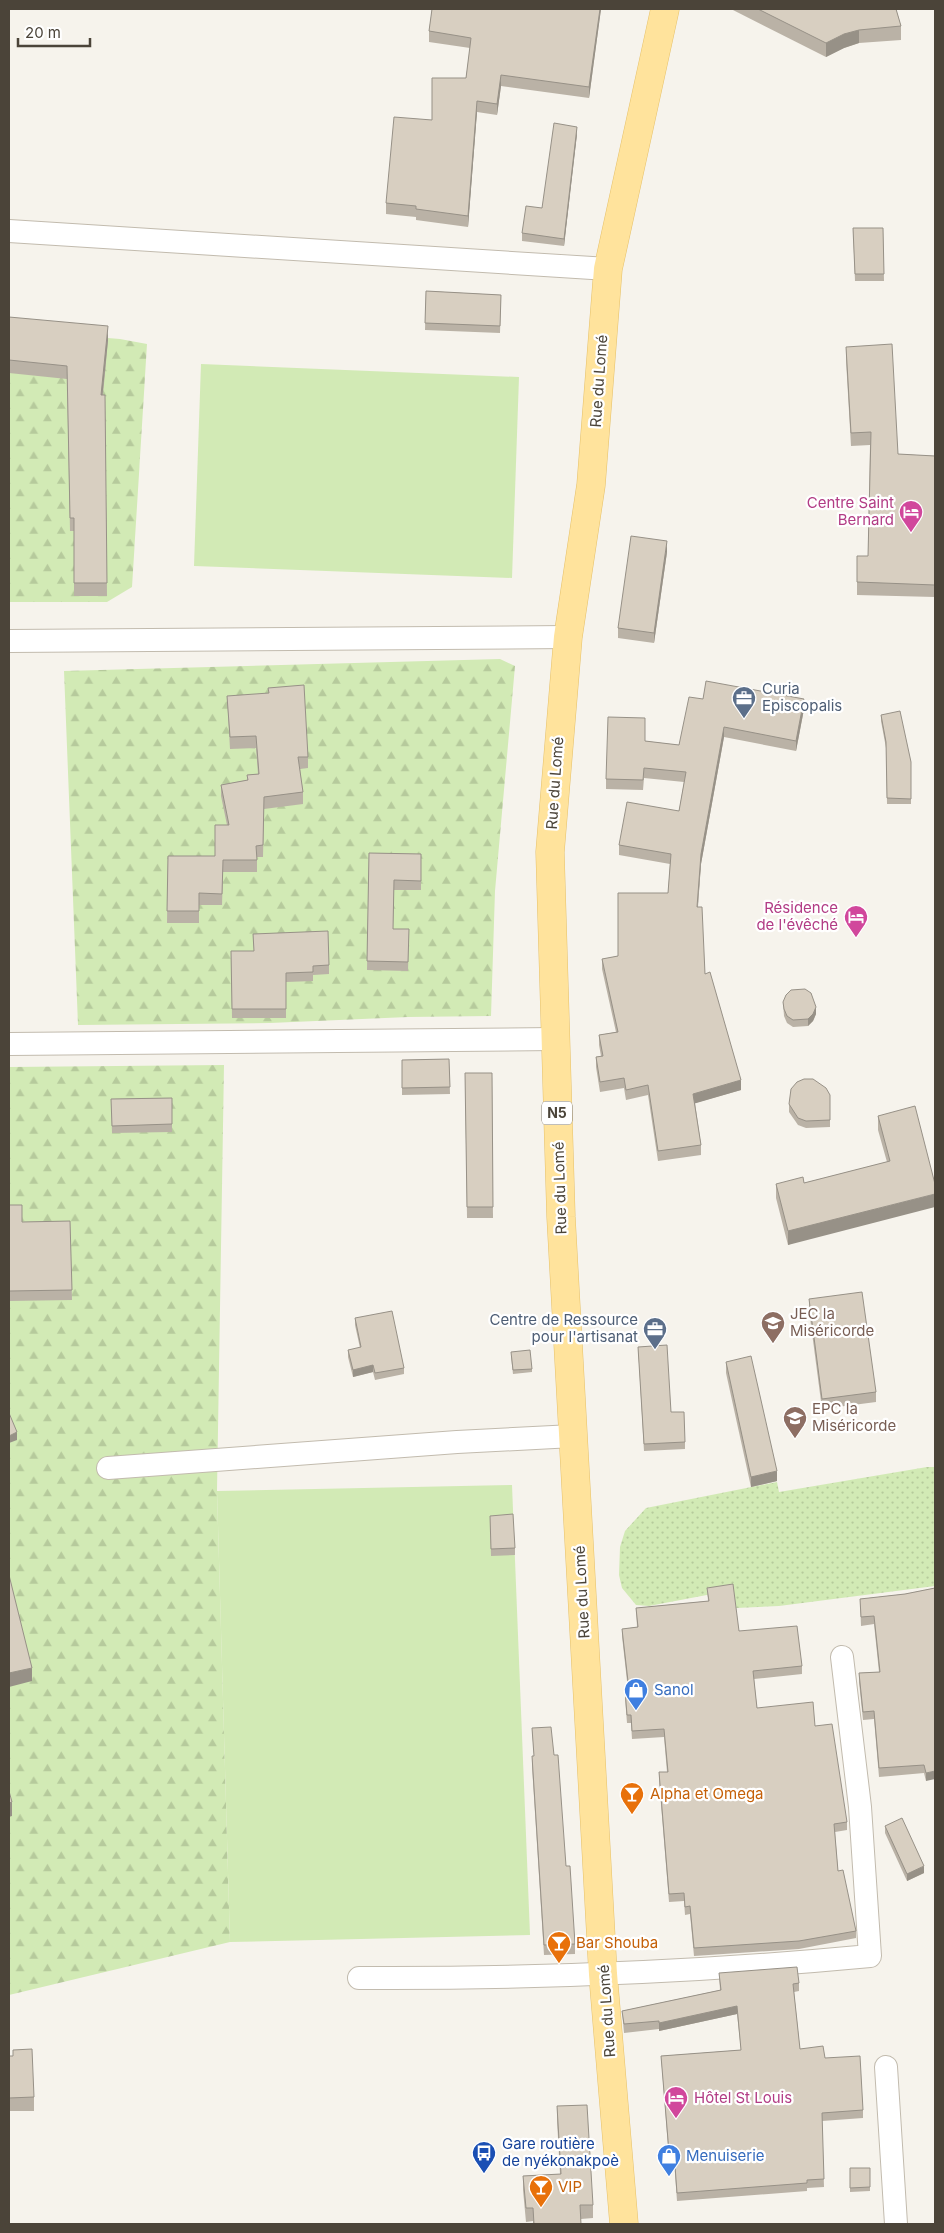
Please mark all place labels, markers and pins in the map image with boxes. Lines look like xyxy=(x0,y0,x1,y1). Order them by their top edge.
place label: Centre Saint Bernard xyxy=(807,493,894,529)
hotel icon: Centre Saint Bernard xyxy=(898,499,924,533)
place label: Curia Episcopalis xyxy=(762,679,842,715)
office icon: Curia Episcopalis xyxy=(731,685,757,719)
place label: Résidence de l'évêché xyxy=(756,898,838,934)
hotel icon: Résidence de l'évêché xyxy=(843,904,869,938)
place label: JEC la Miséricorde xyxy=(790,1304,874,1340)
place label: Centre de Ressource pour l'artisanat xyxy=(489,1310,638,1346)
school or university icon: JEC la Miséricorde xyxy=(760,1310,786,1344)
office icon: Centre de Ressource pour l'artisanat xyxy=(642,1316,668,1350)
place label: EPC la Miséricorde xyxy=(812,1399,896,1435)
school or university icon: EPC la Miséricorde xyxy=(782,1405,808,1439)
shop icon: Sanol xyxy=(623,1677,649,1711)
place label: Sanol xyxy=(654,1680,694,1699)
bar icon: Alpha et Omega xyxy=(619,1781,645,1815)
place label: Alpha et Omega xyxy=(650,1784,764,1803)
bar icon: Bar Shouba xyxy=(546,1930,572,1964)
place label: Bar Shouba xyxy=(576,1933,658,1952)
hotel icon: Hôtel St Louis xyxy=(663,2085,689,2119)
place label: Hôtel St Louis xyxy=(694,2088,792,2107)
place label: Gare routière de nyékonakpoè xyxy=(502,2134,619,2170)
bus stop icon: Gare routière de nyékonakpoè xyxy=(471,2140,497,2174)
shop icon: Menuiserie xyxy=(656,2143,682,2177)
place label: Menuiserie xyxy=(686,2146,765,2165)
bar icon: VIP xyxy=(528,2174,554,2208)
place label: VIP xyxy=(558,2177,582,2196)

